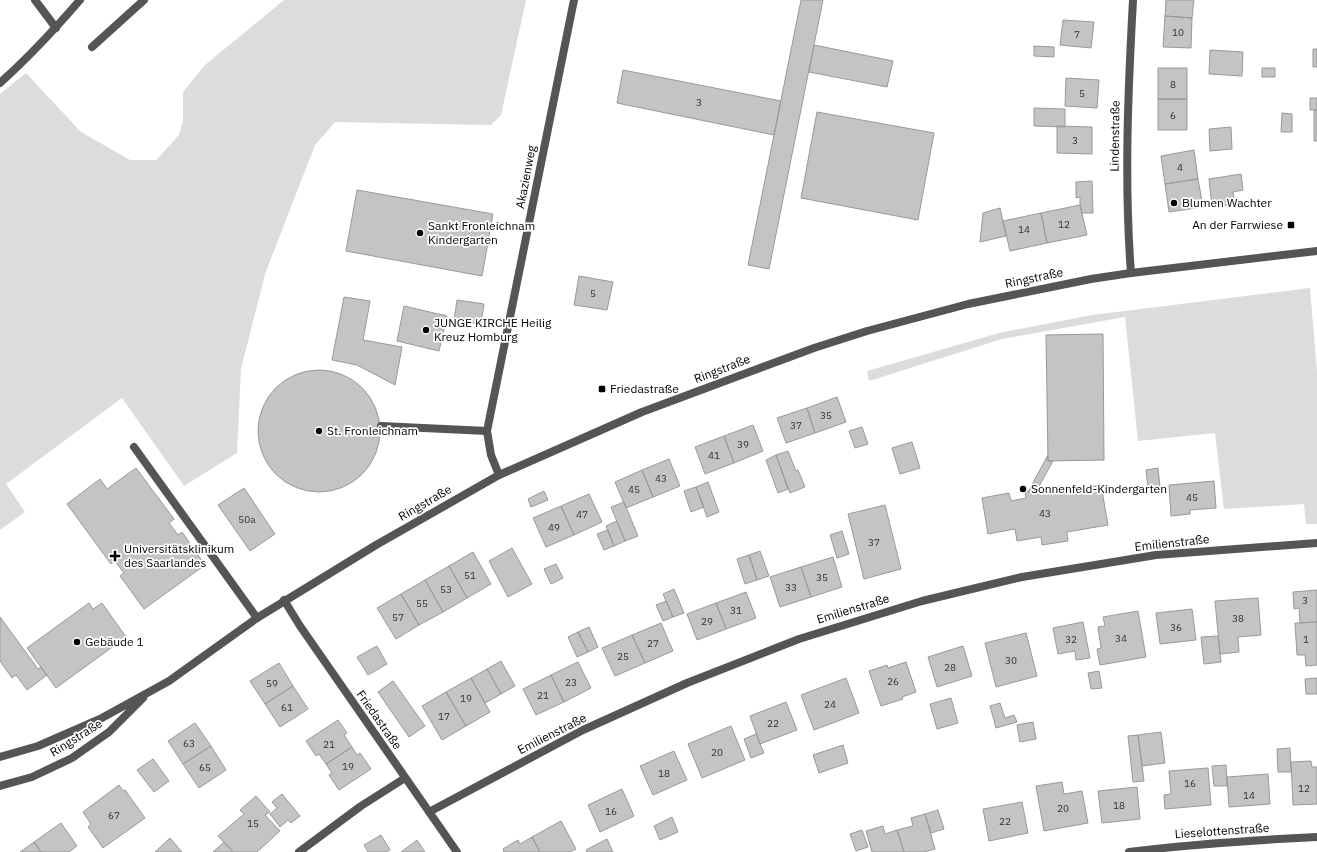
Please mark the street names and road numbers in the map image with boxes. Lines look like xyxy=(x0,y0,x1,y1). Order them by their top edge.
street label: Lindenstraße xyxy=(1106,100,1123,172)
street label: Akazienweg xyxy=(512,143,539,210)
street label: Ringstraße xyxy=(1004,264,1065,291)
street label: Ringstraße xyxy=(692,351,752,386)
street label: Ringstraße xyxy=(396,481,454,524)
street label: Emilienstraße xyxy=(1134,531,1211,554)
street label: Emilienstraße xyxy=(815,590,891,627)
street label: Friedastraße xyxy=(354,687,406,753)
street label: Emilienstraße xyxy=(515,710,589,757)
street label: Ringstraße xyxy=(47,715,105,760)
street label: Lieselottenstraße xyxy=(1174,820,1270,841)

